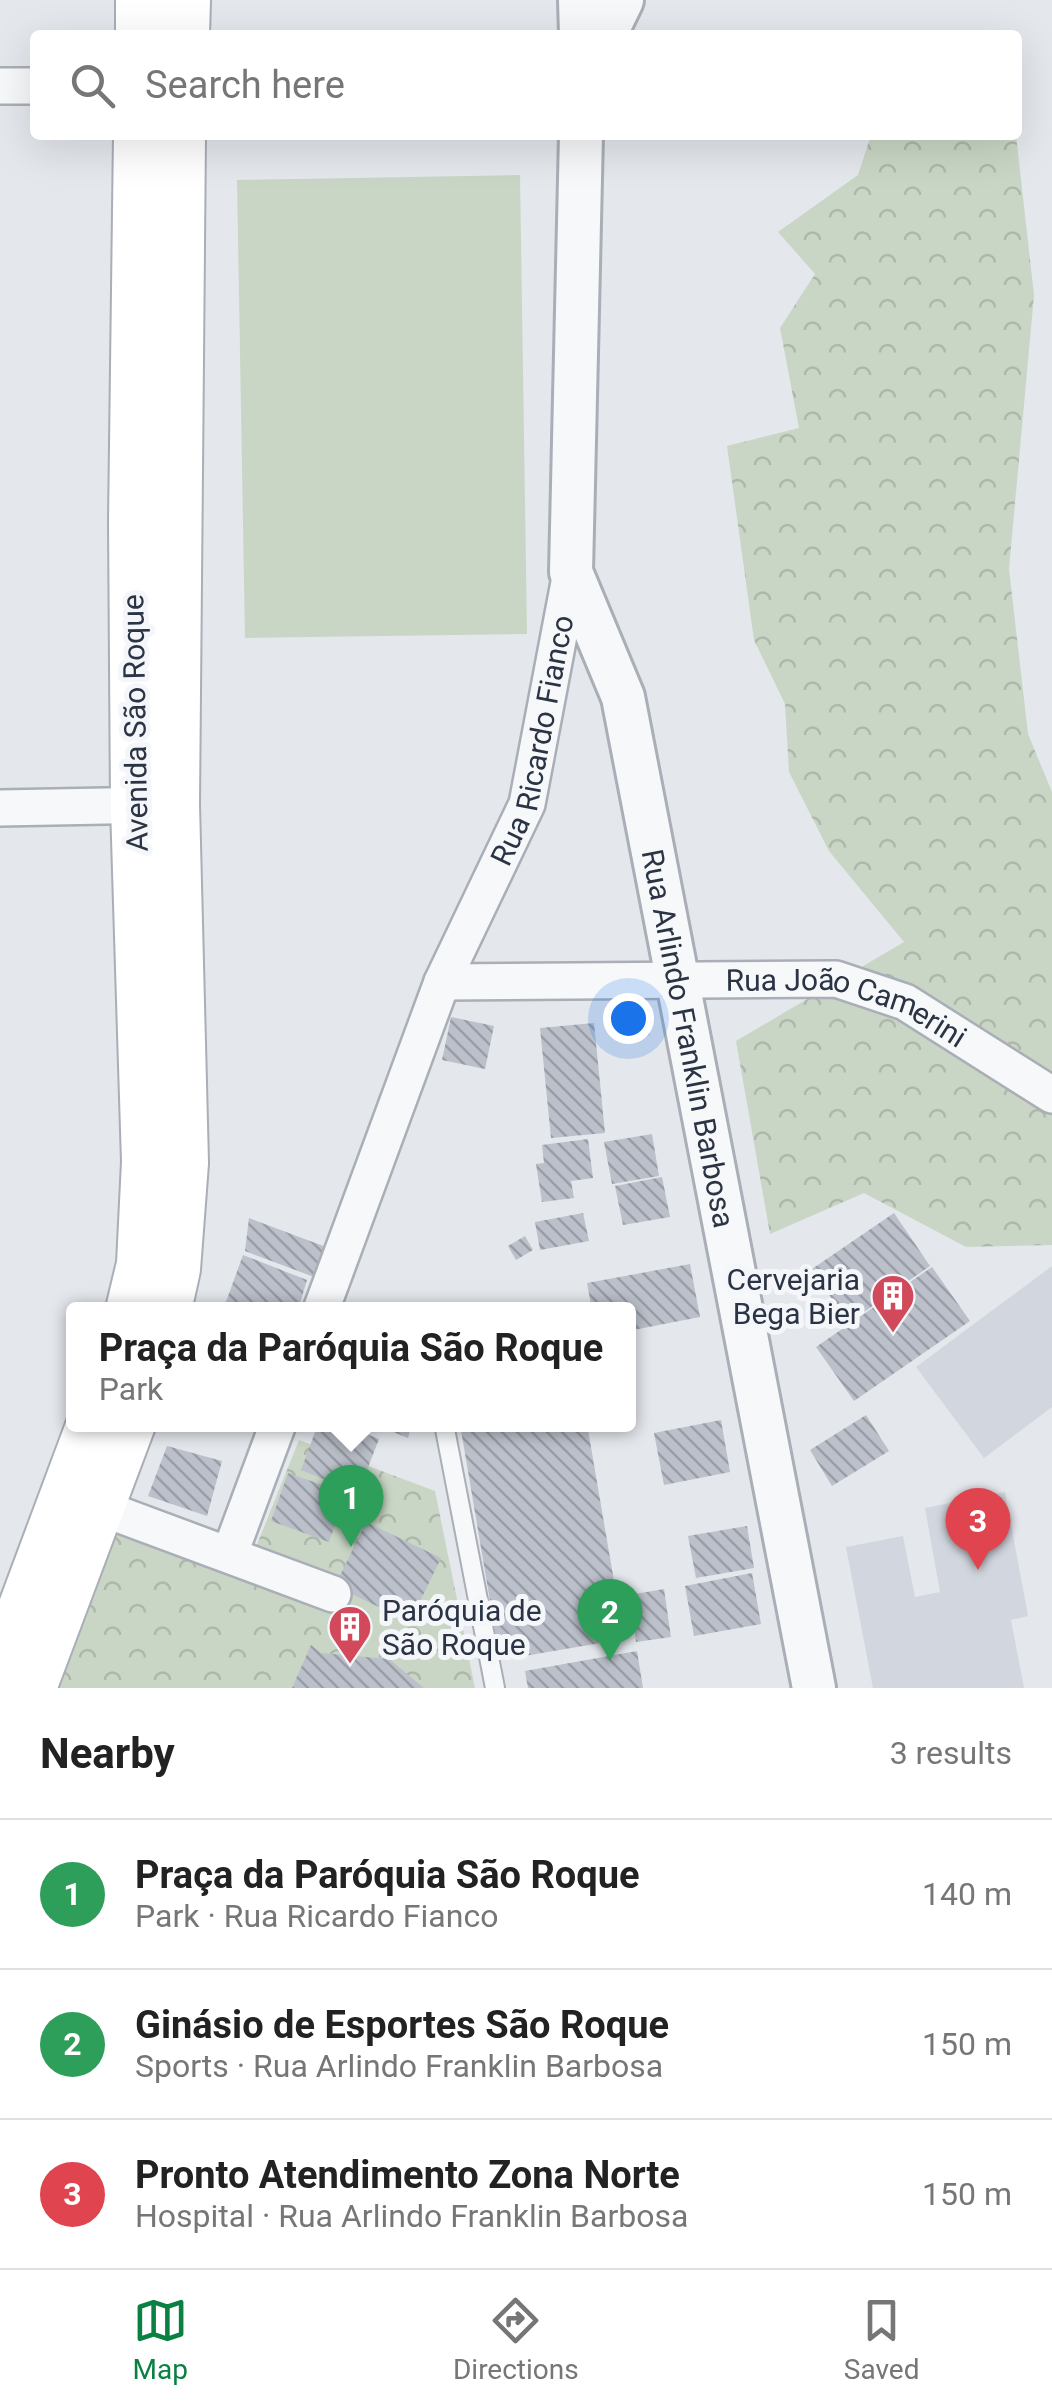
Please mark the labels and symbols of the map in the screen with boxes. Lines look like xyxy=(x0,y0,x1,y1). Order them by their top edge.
street label: Avenida São Roque xyxy=(115,594,155,852)
street label: Rua Ricardo Fianco xyxy=(483,612,580,871)
street label: Rua Arlindo Franklin Barbosa xyxy=(635,846,742,1230)
street label: Rua João Camerini xyxy=(725,962,973,1054)
your location xyxy=(603,993,654,1044)
place label: Cervejaria Bega Bier xyxy=(727,1262,860,1331)
building icon: Cervejaria Bega Bier xyxy=(870,1273,916,1334)
pin: 1 xyxy=(318,1464,384,1547)
pin: 3 xyxy=(946,1488,1010,1570)
pin: 2 xyxy=(578,1578,642,1661)
place label: Paróquia de São Roque xyxy=(382,1593,542,1662)
building icon: Paróquia de São Roque xyxy=(327,1604,373,1665)

